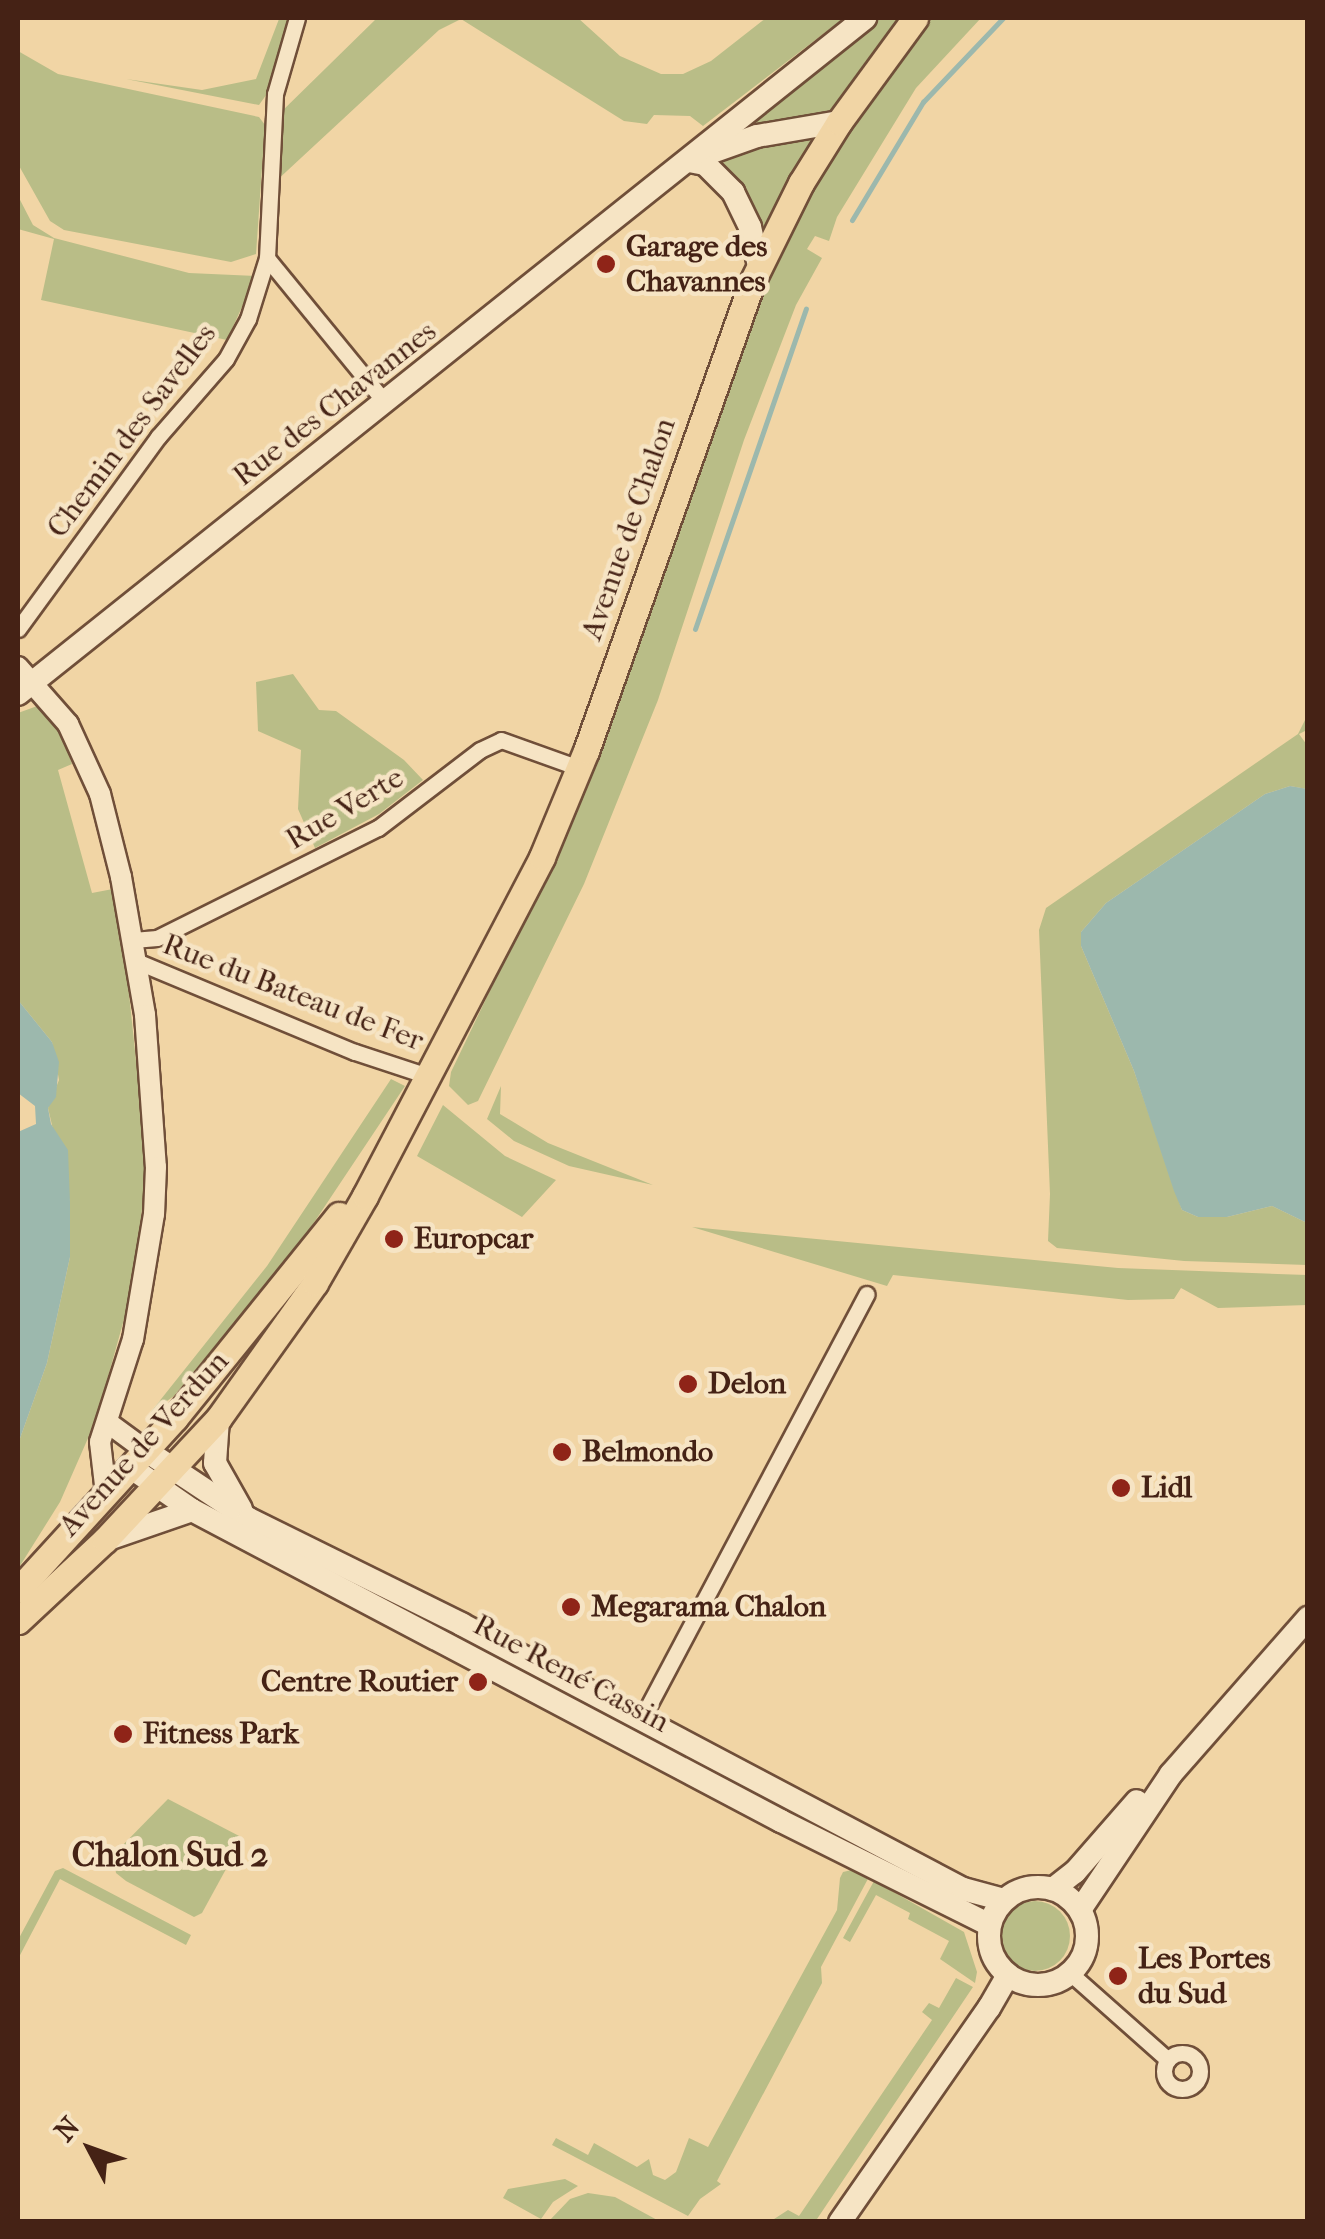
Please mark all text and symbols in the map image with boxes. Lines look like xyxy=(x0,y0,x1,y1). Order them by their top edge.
place label: Garage des Chavannes xyxy=(626,229,767,300)
marker: Garage des Chavannes xyxy=(595,253,617,275)
street label: Rue des Chavannes xyxy=(226,314,444,494)
street label: Chemin des Savelles xyxy=(40,317,224,545)
street label: Avenue de Chalon xyxy=(574,413,684,645)
street label: Rue Verte xyxy=(280,760,410,858)
street label: Rue du Bateau de Fer xyxy=(158,927,428,1059)
place label: Europcar xyxy=(414,1221,533,1257)
marker: Europcar xyxy=(383,1228,405,1250)
street label: Avenue de Verdun xyxy=(51,1344,237,1544)
place label: Delon xyxy=(708,1366,786,1402)
marker: Delon xyxy=(677,1373,699,1395)
place label: Belmondo xyxy=(582,1434,713,1470)
marker: Belmondo xyxy=(551,1441,573,1463)
place label: Lidl xyxy=(1141,1470,1192,1506)
marker: Lidl xyxy=(1110,1477,1132,1499)
place label: Megarama Chalon xyxy=(591,1589,826,1625)
marker: Megarama Chalon xyxy=(560,1596,582,1618)
street label: Rue René Cassin xyxy=(467,1607,675,1741)
place label: Centre Routier xyxy=(261,1664,458,1700)
marker: Centre Routier xyxy=(467,1671,489,1693)
place label: Fitness Park xyxy=(143,1716,299,1752)
marker: Fitness Park xyxy=(112,1723,134,1745)
district label: Chalon Sud 2 xyxy=(72,1834,268,1876)
place label: Les Portes du Sud xyxy=(1138,1941,1271,2012)
marker: Les Portes du Sud xyxy=(1107,1965,1129,1987)
north arrow xyxy=(40,2099,140,2199)
text: N xyxy=(48,2110,86,2148)

